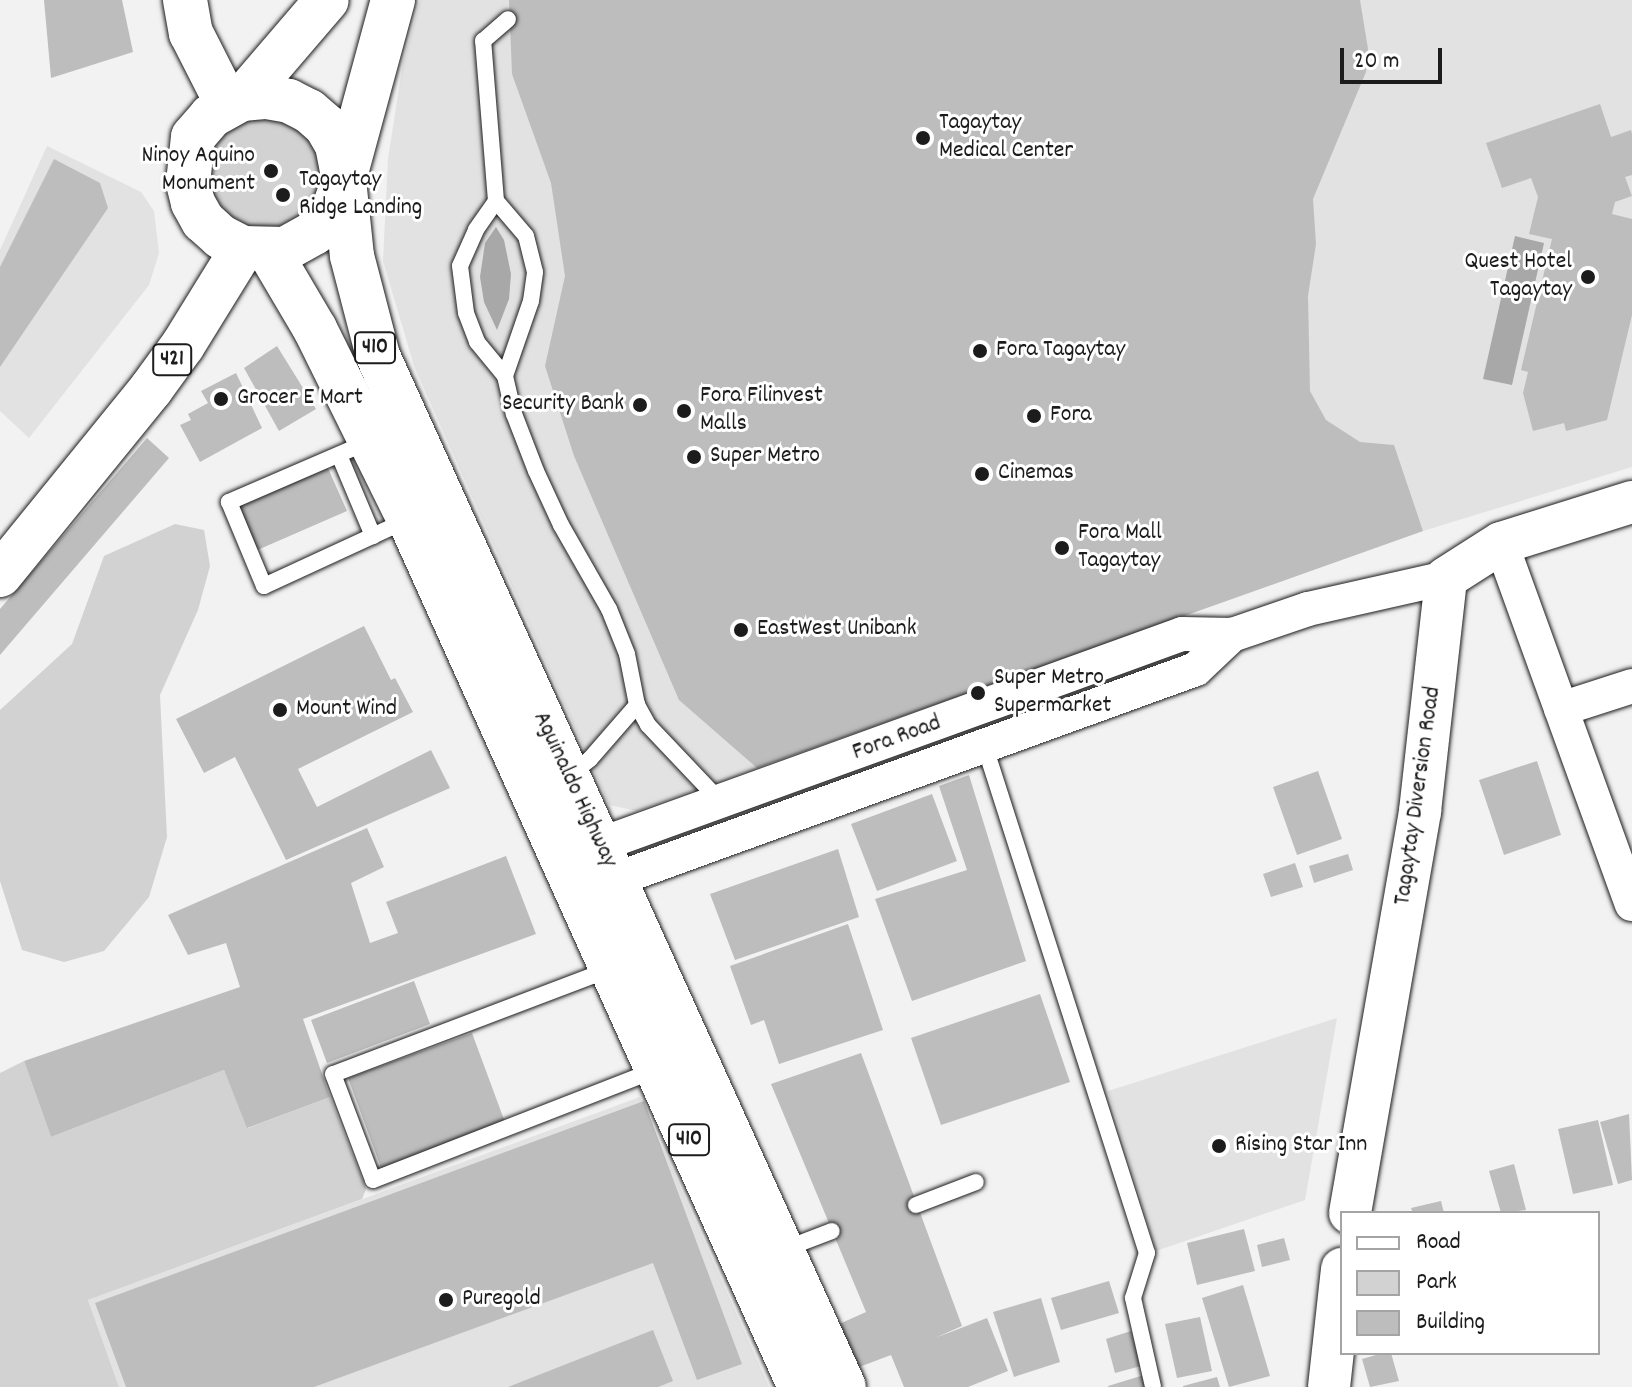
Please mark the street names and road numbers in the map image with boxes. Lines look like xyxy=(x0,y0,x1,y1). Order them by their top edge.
road number: 410 xyxy=(353,330,397,366)
road number: 421 xyxy=(152,342,192,378)
street label: Tagaytay Diversion Road xyxy=(1389,685,1449,907)
street label: Aguinaldo Highway xyxy=(525,708,623,872)
street label: Fora Road xyxy=(849,710,945,768)
road number: 410 xyxy=(667,1122,711,1158)

